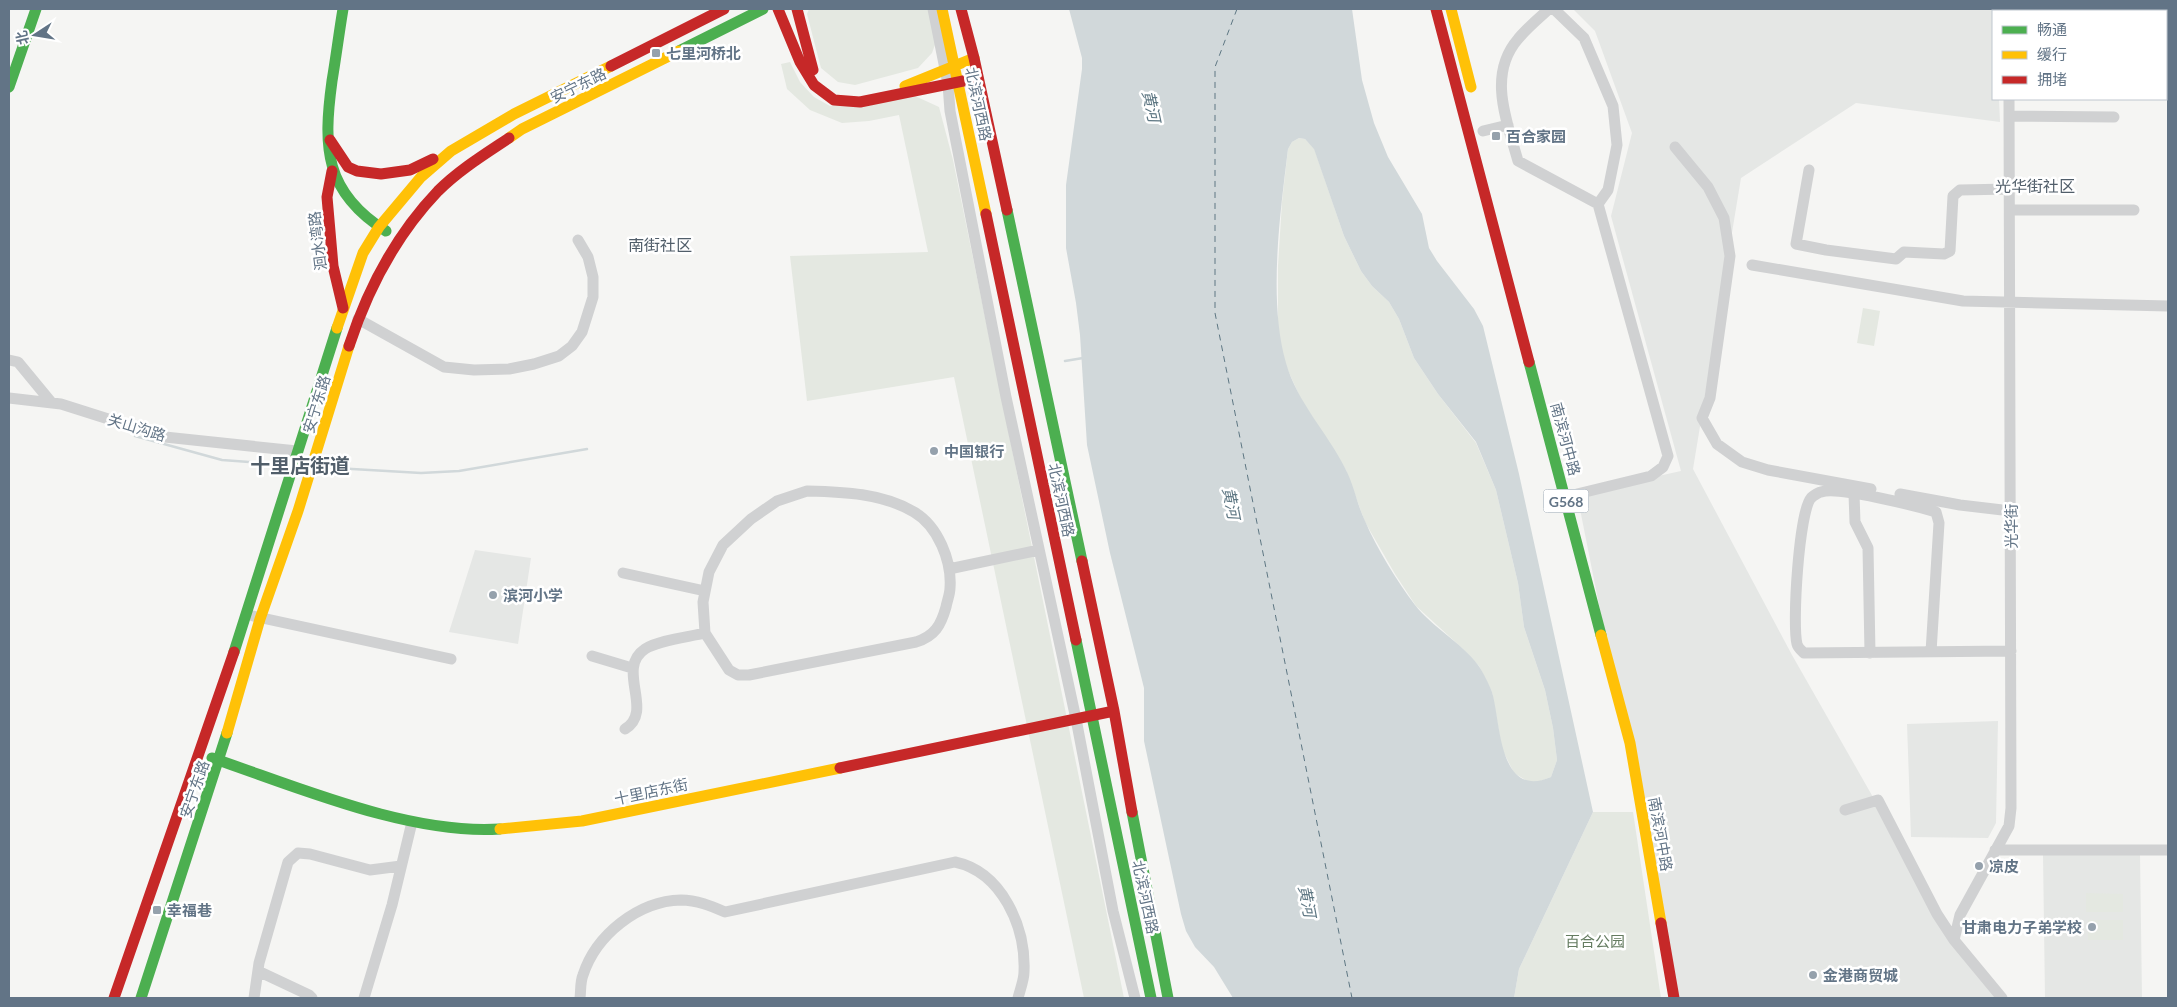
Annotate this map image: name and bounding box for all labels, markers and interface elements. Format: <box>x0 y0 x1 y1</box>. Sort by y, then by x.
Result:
north arrow <box>10 10 60 60</box>
legend <box>1992 10 2167 100</box>
text: 畅通 <box>2037 20 2067 38</box>
text: 北 <box>12 29 32 46</box>
place label: 七里河桥北 <box>666 44 741 62</box>
text: 缓行 <box>2037 45 2067 63</box>
marker: 七里河桥北 <box>650 47 662 59</box>
street label: 安宁东路 <box>547 64 609 106</box>
street label: 北滨河西路 <box>962 65 996 143</box>
text: 拥堵 <box>2037 70 2067 88</box>
water label: 黄河 <box>1139 88 1165 127</box>
place label: 百合家园 <box>1506 127 1566 145</box>
marker: 百合家园 <box>1490 130 1502 142</box>
district label: 光华街社区 <box>1995 176 2075 195</box>
street label: 洄水湾路 <box>304 210 330 272</box>
district label: 南街社区 <box>628 235 692 254</box>
street label: 安宁东路 <box>299 373 333 435</box>
street label: 南滨河中路 <box>1548 400 1584 478</box>
street label: 关山沟路 <box>106 410 168 444</box>
place label: 中国银行 <box>944 442 1004 460</box>
marker: 中国银行 <box>928 445 940 457</box>
district label: 十里店街道 <box>250 453 350 477</box>
street label: 北滨河西路 <box>1045 461 1079 539</box>
water label: 黄河 <box>1220 485 1245 523</box>
road number: G568 <box>1544 490 1588 512</box>
street label: 光华街 <box>2002 503 2020 549</box>
place label: 滨河小学 <box>503 586 563 604</box>
marker: 滨河小学 <box>487 589 499 601</box>
street label: 安宁东路 <box>176 758 212 820</box>
street label: 十里店东街 <box>612 774 690 808</box>
street label: 南滨河中路 <box>1646 795 1676 873</box>
place label: 凉皮 <box>1989 857 2019 875</box>
street label: 北滨河西路 <box>1129 858 1163 936</box>
marker: 凉皮 <box>1973 860 1985 872</box>
water label: 黄河 <box>1296 883 1321 921</box>
place label: 幸福巷 <box>167 901 212 919</box>
marker: 幸福巷 <box>151 904 163 916</box>
place label: 甘肃电力子弟学校 <box>1962 918 2082 936</box>
marker: 甘肃电力子弟学校 <box>2086 921 2098 933</box>
park label: 百合公园 <box>1565 932 1625 950</box>
place label: 金港商贸城 <box>1823 966 1898 984</box>
marker: 金港商贸城 <box>1807 969 1819 981</box>

